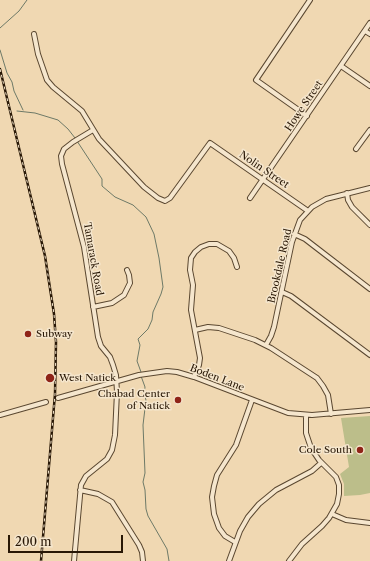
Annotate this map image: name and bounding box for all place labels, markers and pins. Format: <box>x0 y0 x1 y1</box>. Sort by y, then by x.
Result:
place label: Subway <box>36 328 73 340</box>
marker: Subway <box>23 329 33 339</box>
marker: West Natick <box>44 372 56 384</box>
place label: West Natick <box>59 372 116 384</box>
place label: Chabad Center of Natick <box>98 388 170 412</box>
marker: Chabad Center of Natick <box>173 395 183 405</box>
place label: Cole South <box>299 444 352 456</box>
marker: Cole South <box>355 445 365 455</box>

